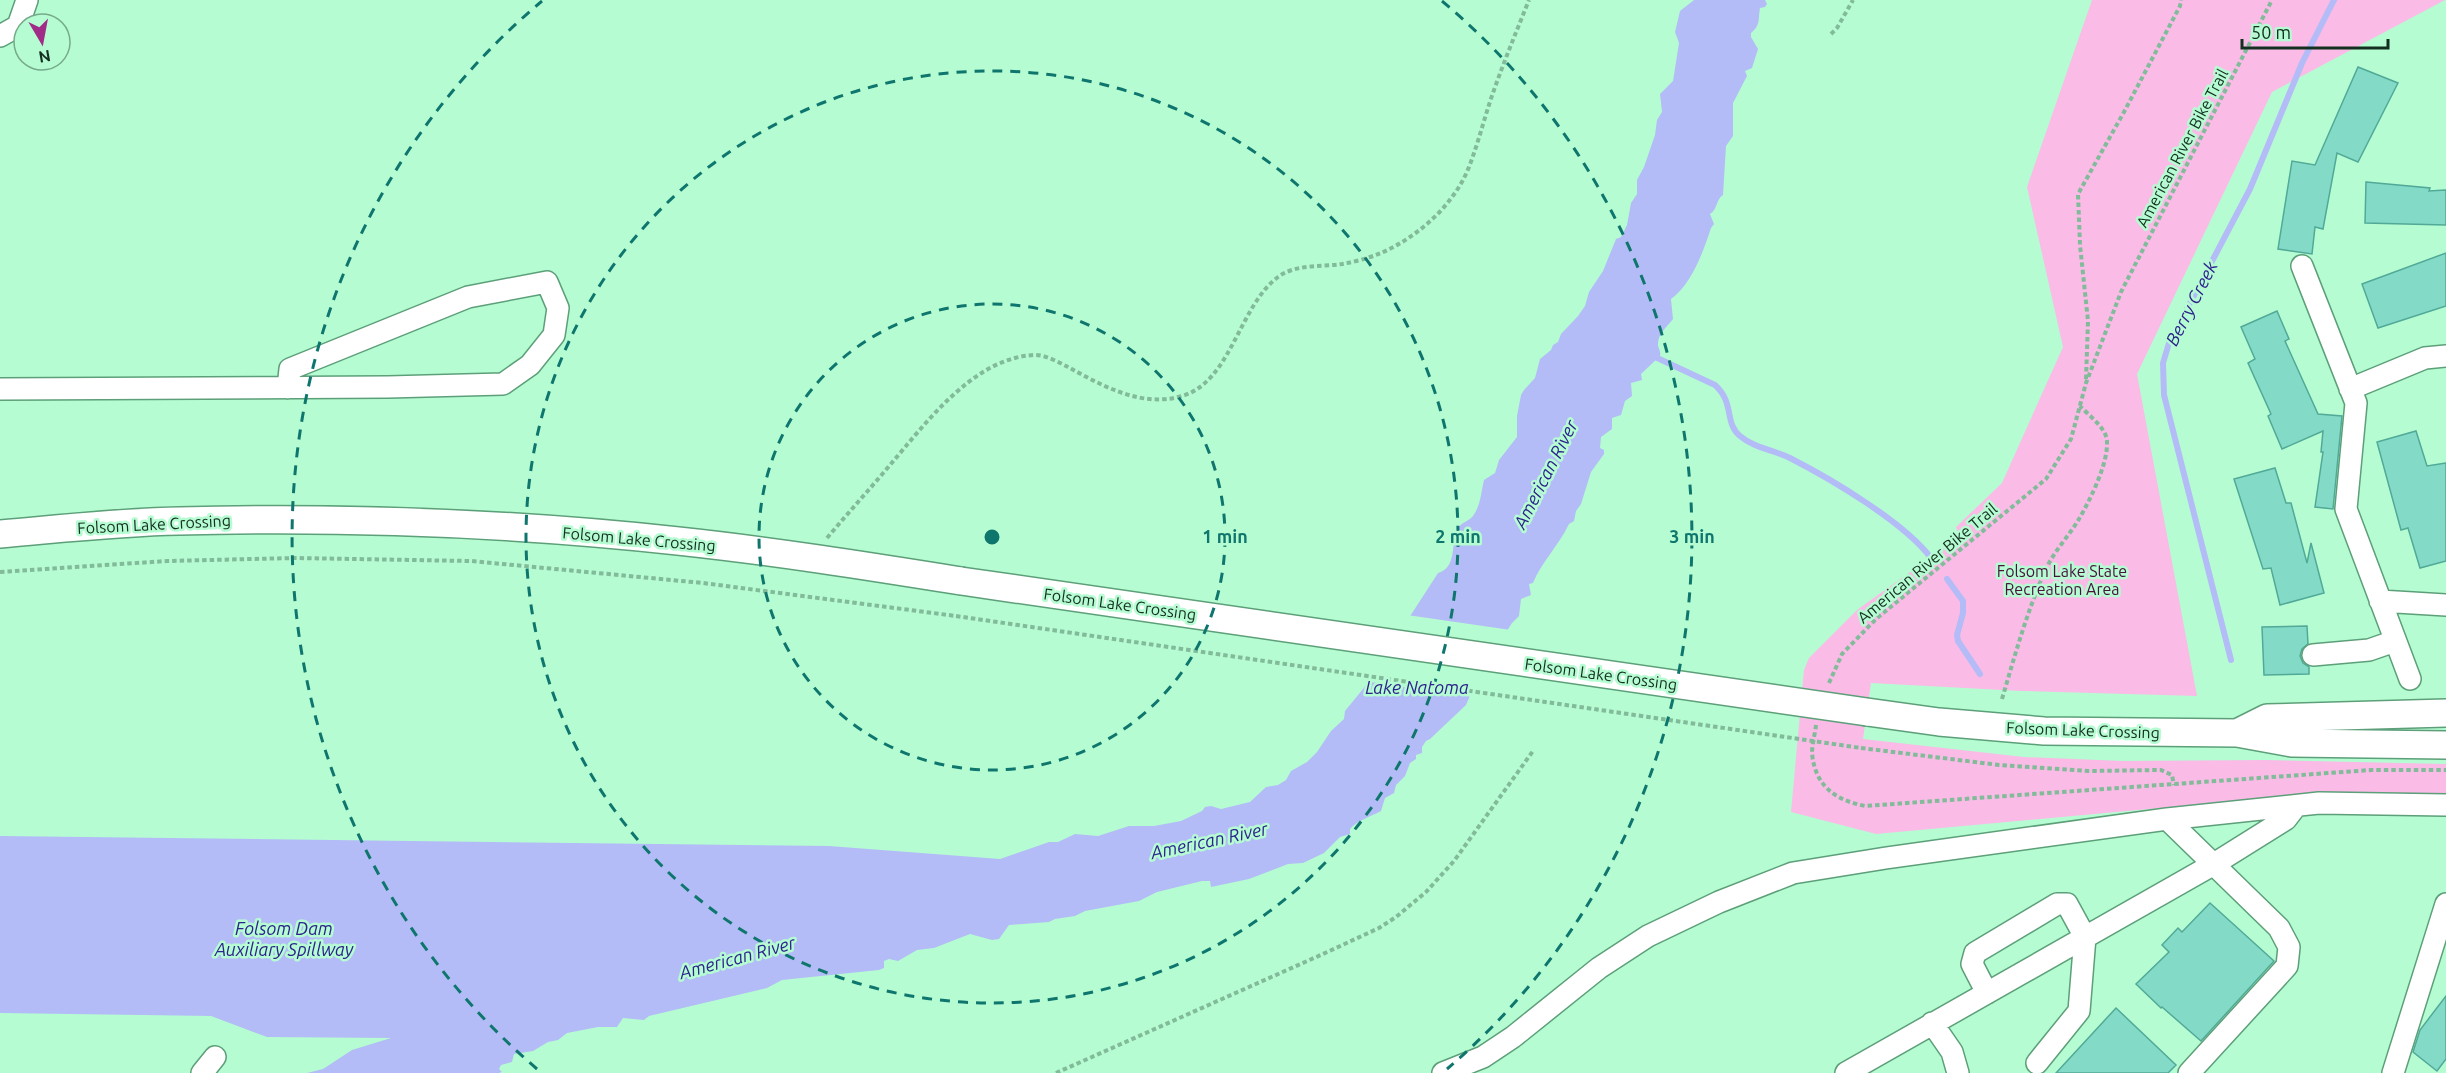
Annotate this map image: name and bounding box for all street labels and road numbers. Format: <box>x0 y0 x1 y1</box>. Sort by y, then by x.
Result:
street label: American River Bike Trail <box>2133 66 2231 230</box>
street label: American River Bike Trail <box>1854 499 2000 627</box>
street label: Folsom Lake Crossing <box>77 511 231 537</box>
street label: Folsom Lake Crossing <box>562 523 716 555</box>
street label: Folsom Lake Crossing <box>1043 584 1197 624</box>
street label: Folsom Lake Crossing <box>1524 654 1678 694</box>
street label: Folsom Lake Crossing <box>2006 718 2160 742</box>

